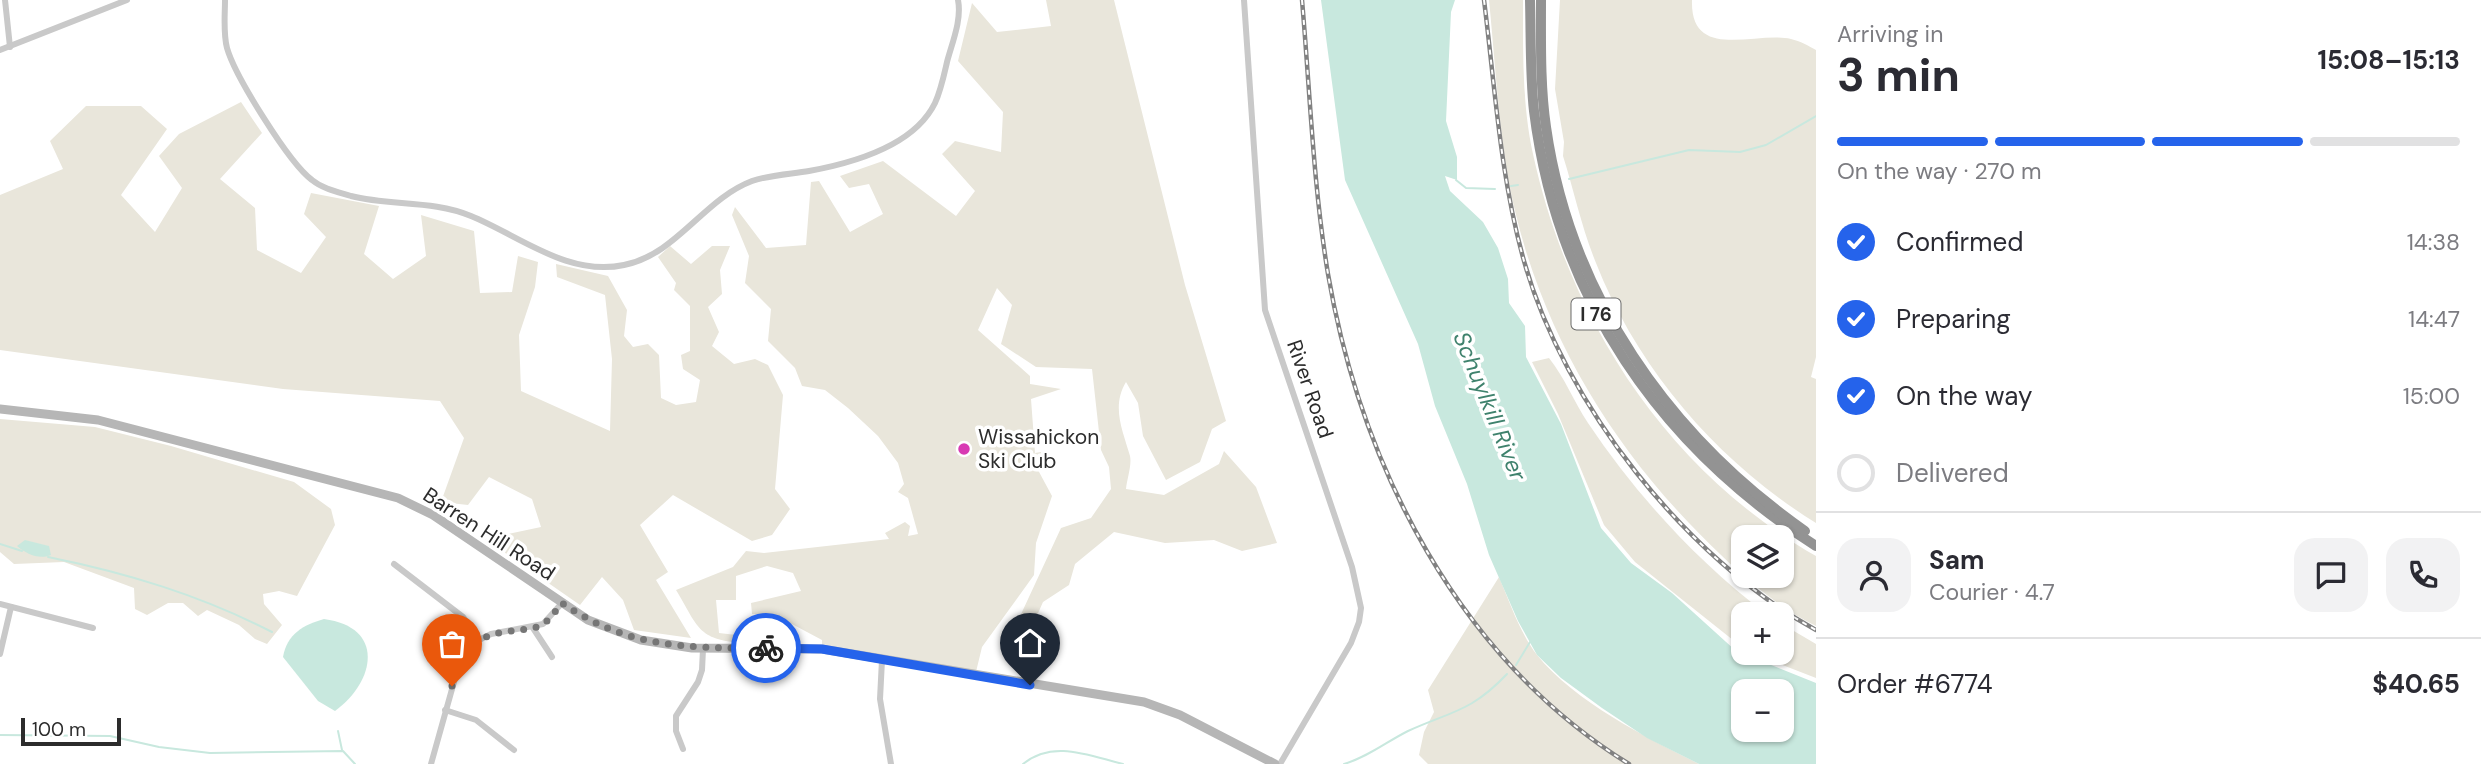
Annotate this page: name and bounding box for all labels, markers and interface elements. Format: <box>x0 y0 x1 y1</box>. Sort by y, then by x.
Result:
text: Arriving in <box>1837 19 1943 49</box>
text: 15:08–15:13 <box>2318 43 2460 77</box>
text: 3 min <box>1837 45 1960 105</box>
text: On the way · 270 m <box>1837 156 2042 186</box>
icon: check <box>1837 223 1875 261</box>
text: Confirmed <box>1896 225 2023 259</box>
text: 14:38 <box>2407 227 2460 257</box>
road number: I 76 <box>1572 298 1620 330</box>
icon: check <box>1837 300 1875 338</box>
text: Preparing <box>1896 302 2011 336</box>
text: 14:47 <box>2408 304 2460 334</box>
water label: Schuylkill River <box>1446 327 1534 486</box>
street label: River Road <box>1280 336 1340 442</box>
icon: check <box>1837 377 1875 415</box>
text: On the way <box>1896 379 2032 413</box>
text: 15:00 <box>2403 381 2460 411</box>
place label: Wissahickon Ski Club <box>978 423 1099 475</box>
marker: Wissahickon Ski Club <box>956 441 972 457</box>
text: Delivered <box>1896 456 2009 490</box>
street label: Barren Hill Road <box>418 481 560 587</box>
map controls <box>1731 525 1794 742</box>
button: layers <box>1731 525 1794 588</box>
button: person <box>1837 538 1911 612</box>
button: chat <box>2294 538 2368 612</box>
button: phone <box>2386 538 2460 612</box>
text: Sam <box>1929 543 1984 577</box>
text: Courier · 4.7 <box>1929 577 2055 607</box>
button: + <box>1731 602 1794 665</box>
courier <box>731 613 801 683</box>
pin <box>1000 613 1060 685</box>
pin <box>422 614 482 686</box>
icon: home <box>1011 624 1049 662</box>
icon: bag <box>433 625 471 663</box>
icon: bike <box>747 629 785 667</box>
text: Order #6774 <box>1837 667 1992 701</box>
text: $40.65 <box>2372 667 2460 701</box>
button: − <box>1731 679 1794 742</box>
scale bar <box>21 715 121 747</box>
text: 100 m <box>32 717 86 742</box>

